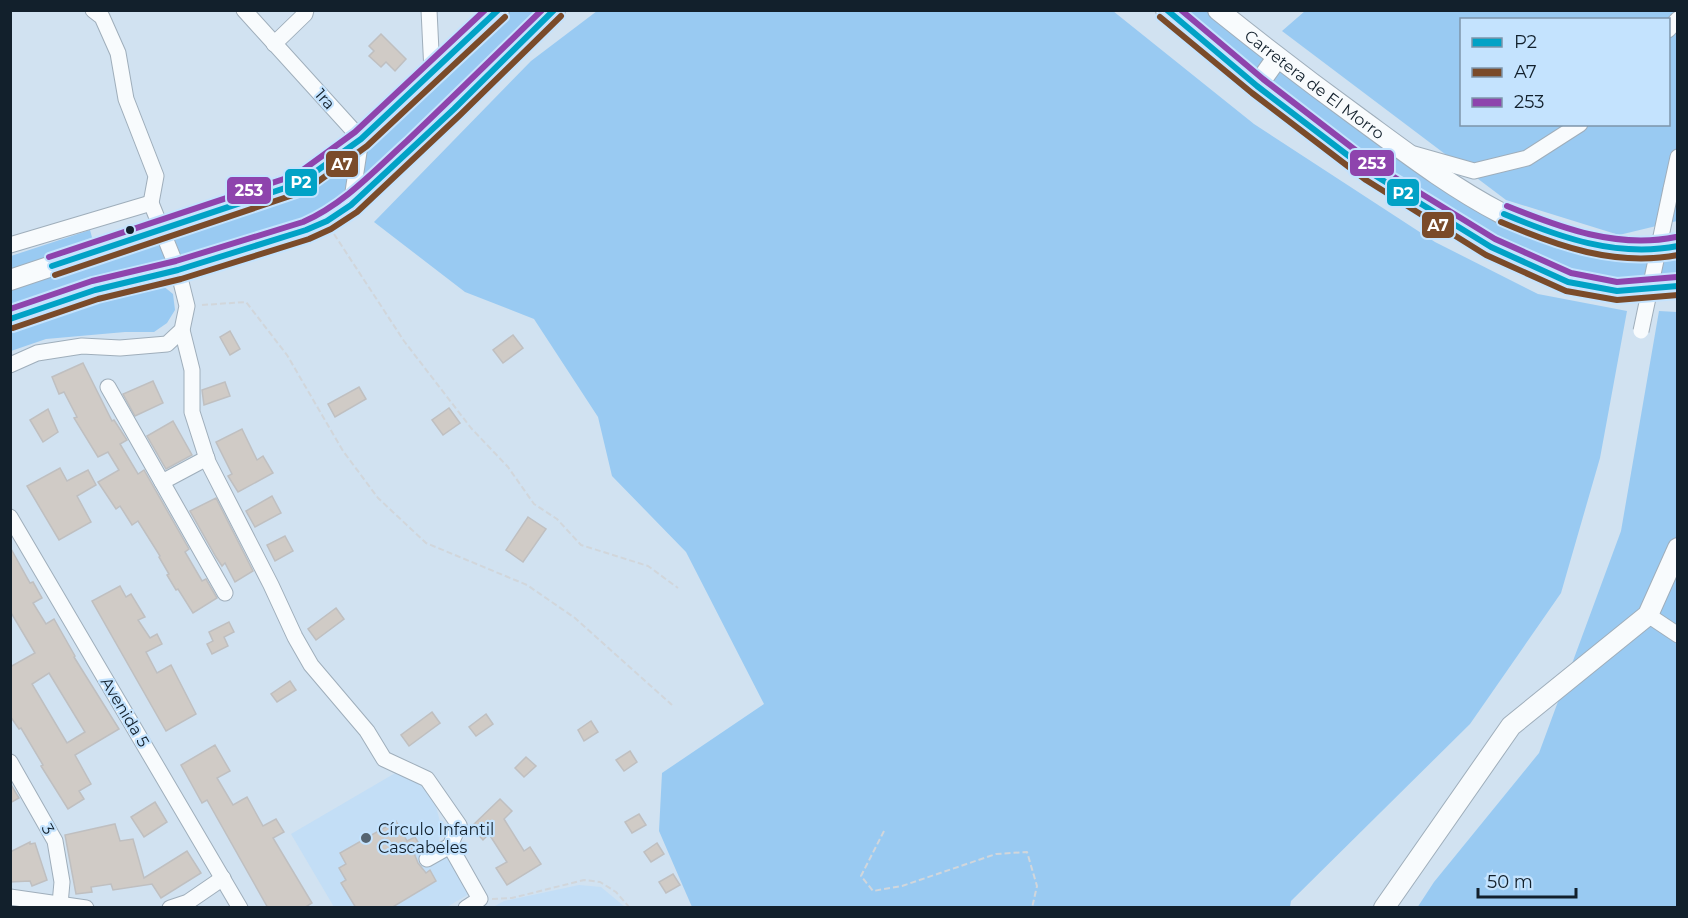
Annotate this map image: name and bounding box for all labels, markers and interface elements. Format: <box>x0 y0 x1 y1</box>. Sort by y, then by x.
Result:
legend <box>1460 18 1670 126</box>
street label: Carretera de El Morro <box>1241 26 1388 143</box>
text: P2 <box>1514 31 1537 53</box>
text: A7 <box>1514 61 1537 83</box>
street label: 1ra <box>311 85 339 113</box>
text: 253 <box>1514 91 1544 113</box>
line badge: 253 <box>1349 149 1395 177</box>
line badge: A7 <box>325 150 359 178</box>
text: 253 <box>1358 154 1386 173</box>
text: A7 <box>330 155 353 174</box>
line badge: P2 <box>284 168 318 197</box>
text: P2 <box>290 173 312 192</box>
line badge: 253 <box>226 176 272 205</box>
line badge: P2 <box>1386 178 1420 207</box>
text: 253 <box>235 181 263 200</box>
text: P2 <box>1392 184 1414 203</box>
line badge: A7 <box>1421 211 1455 239</box>
text: A7 <box>1426 216 1449 235</box>
unlabelled marker <box>124 224 136 236</box>
street label: Avenida 5 <box>97 674 153 750</box>
street label: 3 <box>38 820 58 838</box>
place label: Círculo Infantil Cascabeles <box>378 820 494 857</box>
marker: Círculo Infantil Cascabeles <box>359 831 373 845</box>
scale bar <box>1478 861 1576 899</box>
text: 50 m <box>1487 871 1533 893</box>

